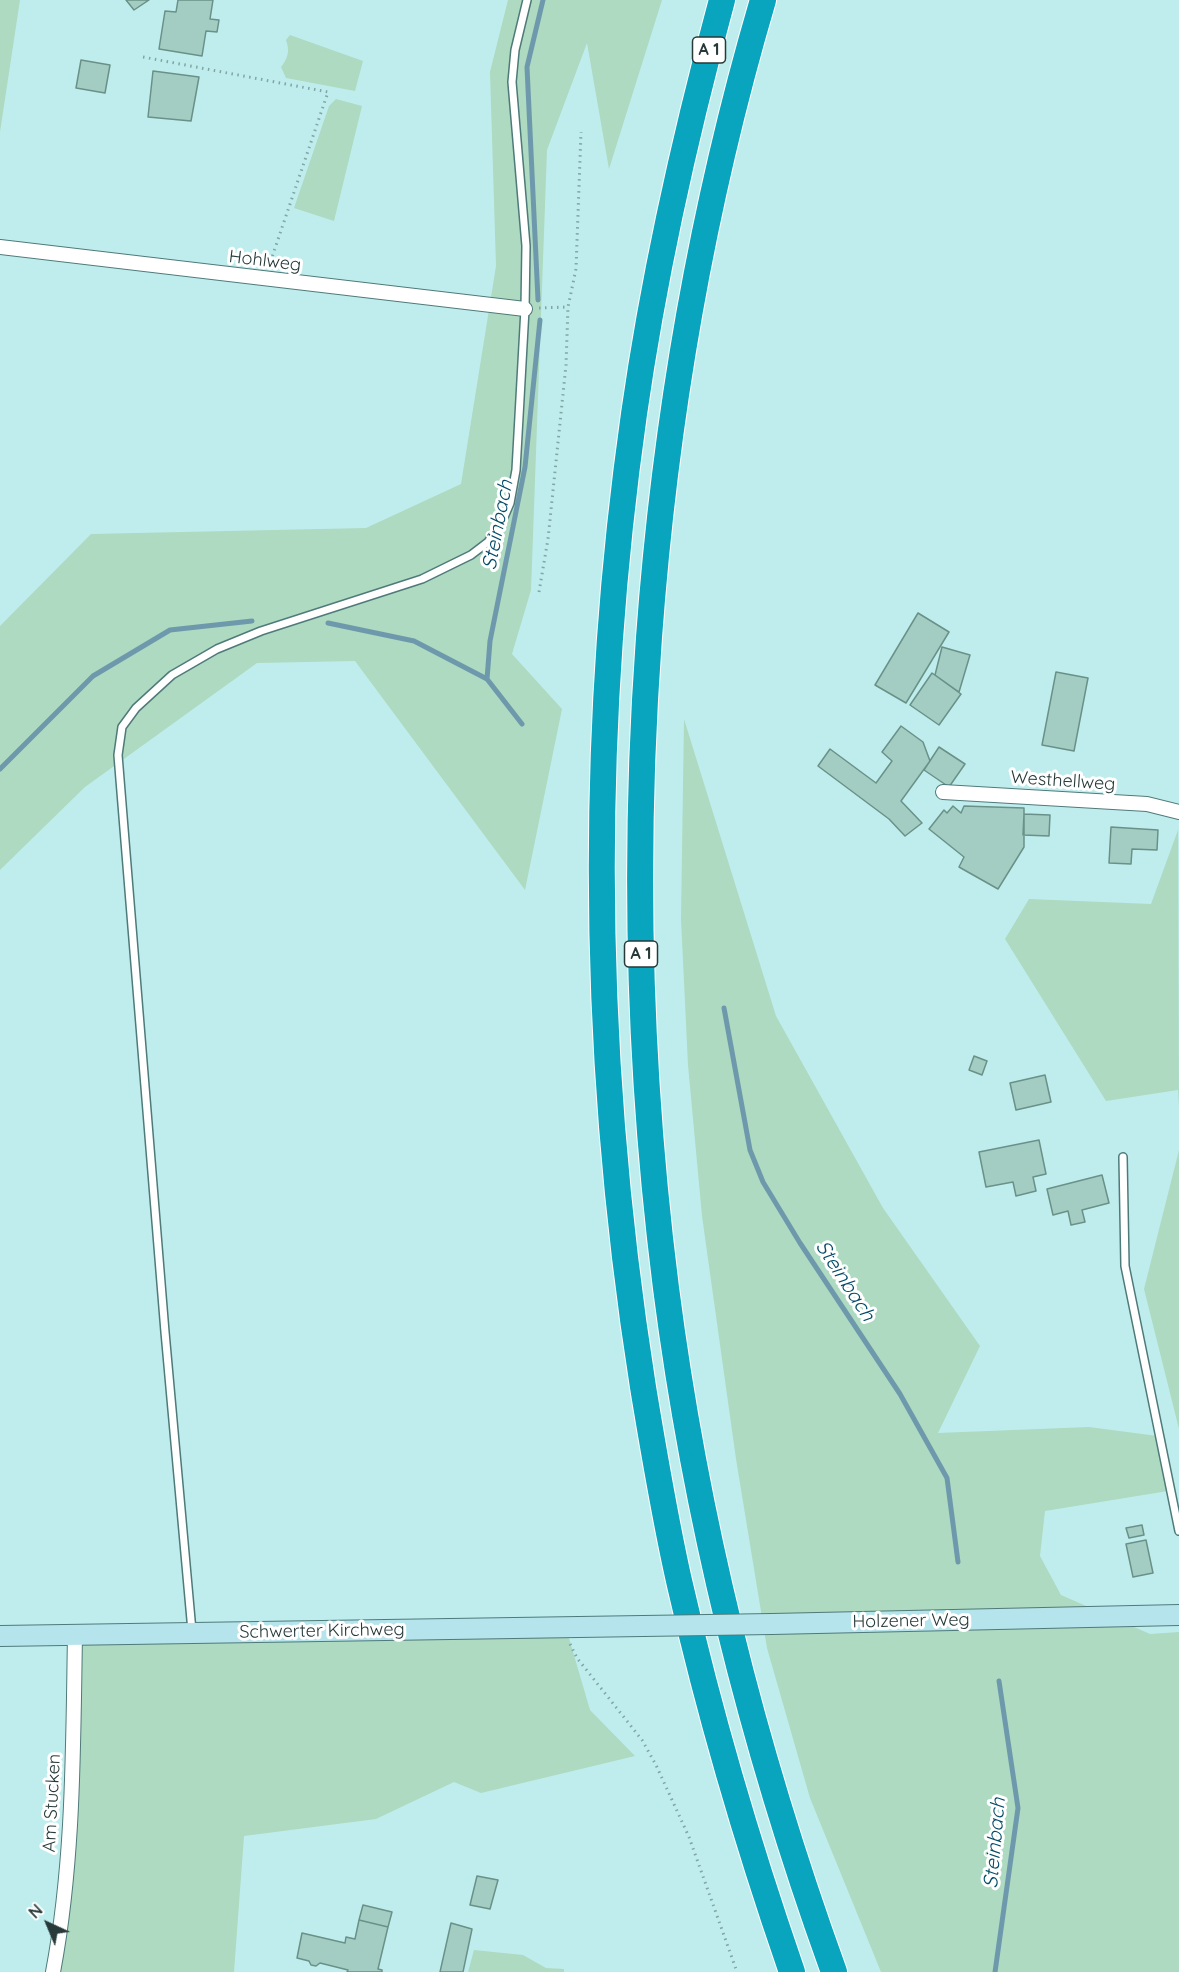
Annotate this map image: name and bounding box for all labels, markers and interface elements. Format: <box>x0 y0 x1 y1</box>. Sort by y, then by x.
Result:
road number: A 1 <box>692 37 726 63</box>
street label: Hohlweg <box>228 246 302 276</box>
water label: Steinbach <box>478 478 518 572</box>
street label: Westhellweg <box>1010 767 1116 795</box>
road number: A 1 <box>624 941 658 967</box>
water label: Steinbach <box>810 1236 880 1326</box>
street label: Holzener Weg <box>852 1609 970 1633</box>
street label: Schwerter Kirchweg <box>239 1619 405 1643</box>
street label: Am Stucken <box>39 1753 65 1853</box>
water label: Steinbach <box>979 1797 1011 1889</box>
north arrow <box>18 1894 78 1954</box>
text: N <box>24 1900 47 1922</box>

